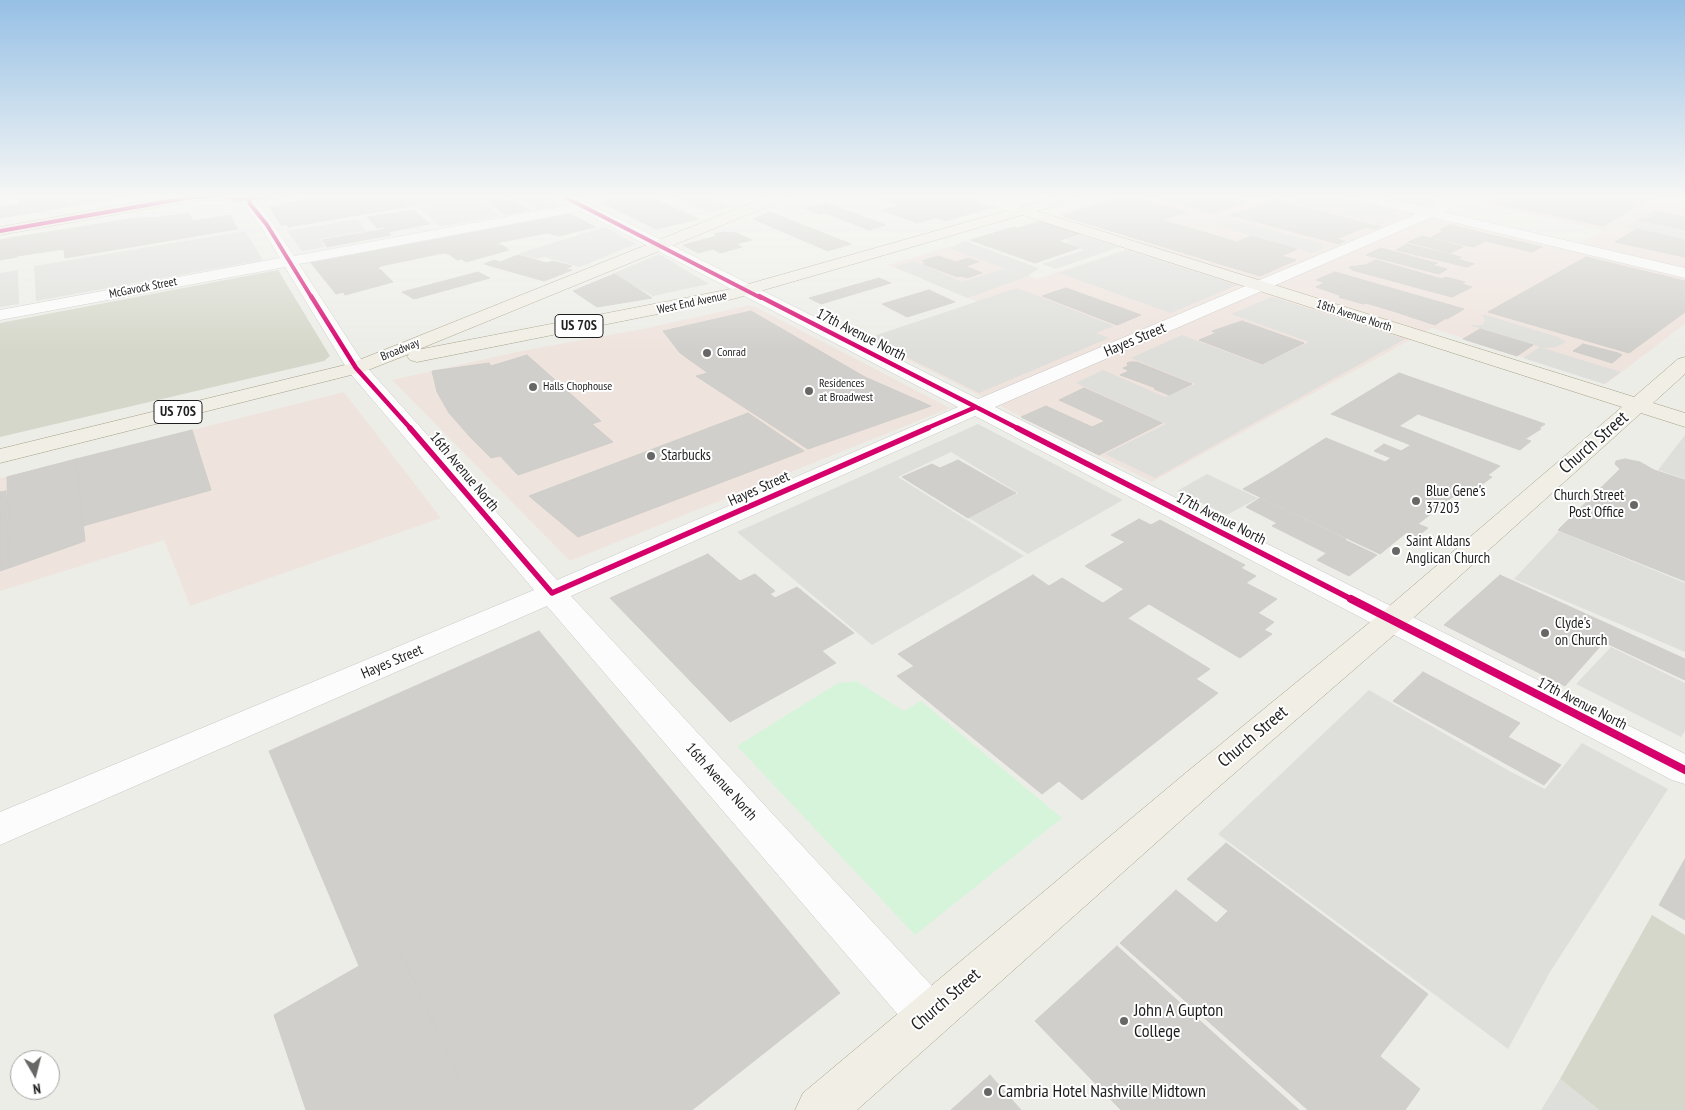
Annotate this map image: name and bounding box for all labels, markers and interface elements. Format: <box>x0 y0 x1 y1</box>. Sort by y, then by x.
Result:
street label: McGavock Street <box>108 274 178 302</box>
street label: West End Avenue <box>656 289 728 317</box>
street label: 18th Avenue North <box>1314 297 1394 335</box>
street label: 17th Avenue North <box>813 305 909 365</box>
road number: US 70S <box>555 314 603 338</box>
street label: Hayes Street <box>1101 319 1169 361</box>
street label: Broadway <box>379 336 421 364</box>
place label: Conrad <box>717 346 746 360</box>
marker: Conrad <box>701 347 713 359</box>
place label: Residences at Broadwest <box>819 377 873 405</box>
place label: Halls Chophouse <box>543 380 612 394</box>
marker: Halls Chophouse <box>527 381 539 393</box>
marker: Residences at Broadwest <box>803 385 815 397</box>
road number: US 70S <box>154 401 202 424</box>
street label: Church Street <box>1555 407 1633 479</box>
street label: 16th Avenue North <box>426 429 502 515</box>
place label: Starbucks <box>661 447 711 465</box>
marker: Starbucks <box>645 450 657 462</box>
street label: Hayes Street <box>726 468 792 510</box>
place label: Blue Gene's 37203 <box>1426 483 1486 518</box>
place label: Church Street Post Office <box>1554 487 1624 522</box>
street label: 17th Avenue North <box>1173 489 1269 549</box>
marker: Blue Gene's 37203 <box>1410 495 1422 507</box>
marker: Church Street Post Office <box>1628 499 1640 511</box>
place label: Saint Aldans Anglican Church <box>1406 533 1490 568</box>
marker: Saint Aldans Anglican Church <box>1390 545 1402 557</box>
place label: Clyde's on Church <box>1555 615 1607 650</box>
marker: Clyde's on Church <box>1539 627 1551 639</box>
street label: Hayes Street <box>358 641 426 683</box>
street label: 17th Avenue North <box>1534 674 1630 734</box>
street label: Church Street <box>1214 702 1292 772</box>
street label: 16th Avenue North <box>681 739 761 825</box>
street label: Church Street <box>907 964 985 1036</box>
place label: John A Gupton College <box>1134 1000 1223 1042</box>
marker: John A Gupton College <box>1118 1015 1130 1027</box>
north arrow <box>10 1050 60 1100</box>
text: N <box>32 1079 42 1098</box>
place label: Cambria Hotel Nashville Midtown <box>998 1081 1206 1103</box>
marker: Cambria Hotel Nashville Midtown <box>982 1086 994 1098</box>

